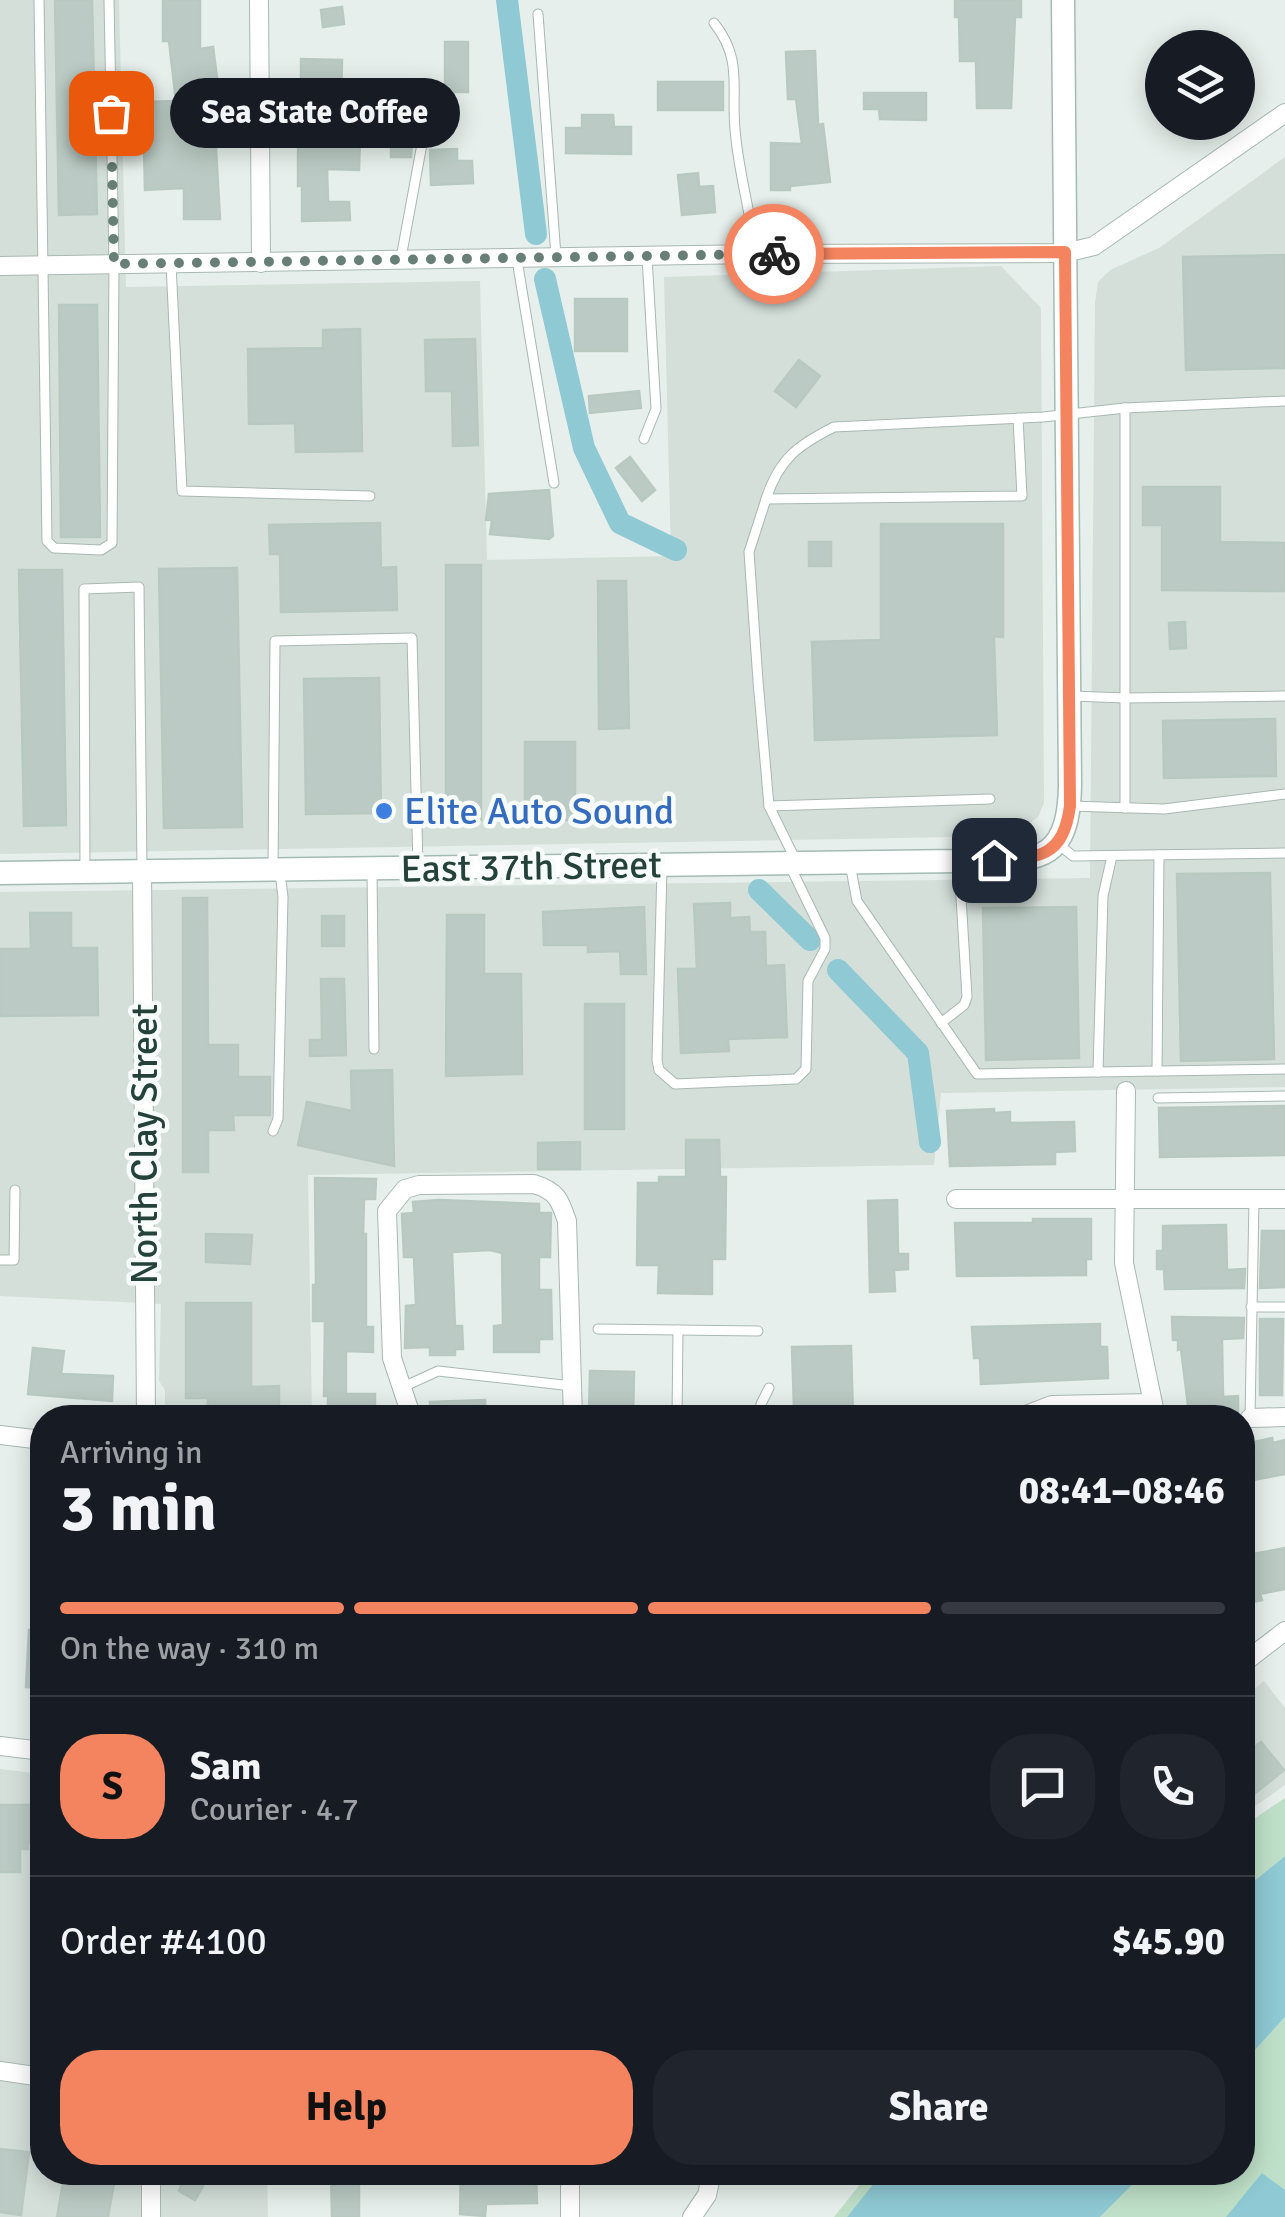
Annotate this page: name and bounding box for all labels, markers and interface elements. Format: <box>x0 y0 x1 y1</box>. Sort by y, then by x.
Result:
map controls <box>1145 30 1255 140</box>
button: layers <box>1145 30 1255 140</box>
pin <box>69 71 154 156</box>
callout: Sea State Coffee <box>171 78 461 148</box>
icon: bag <box>84 86 139 141</box>
text: Sea State Coffee <box>202 93 428 132</box>
courier <box>724 204 824 304</box>
icon: bike <box>747 227 802 282</box>
place label: Elite Auto Sound <box>404 788 674 835</box>
marker: Elite Auto Sound <box>373 800 395 822</box>
pin <box>952 818 1037 903</box>
icon: home <box>967 833 1022 888</box>
street label: East 37th Street <box>400 841 662 893</box>
street label: North Clay Street <box>121 1004 168 1284</box>
text: Arriving in <box>60 1433 202 1472</box>
text: 08:41–08:46 <box>1019 1467 1225 1514</box>
text: 3 min <box>60 1469 217 1549</box>
text: On the way · 310 m <box>60 1629 319 1668</box>
button: chat <box>990 1734 1095 1839</box>
button: phone <box>1120 1734 1225 1839</box>
text: Sam <box>190 1743 261 1790</box>
text: S <box>102 1763 123 1810</box>
text: Courier · 4.7 <box>190 1790 359 1829</box>
text: Order #4100 <box>60 1918 267 1965</box>
text: $45.90 <box>1112 1918 1225 1965</box>
button: Help <box>60 2050 633 2165</box>
button: Share <box>653 2050 1225 2165</box>

